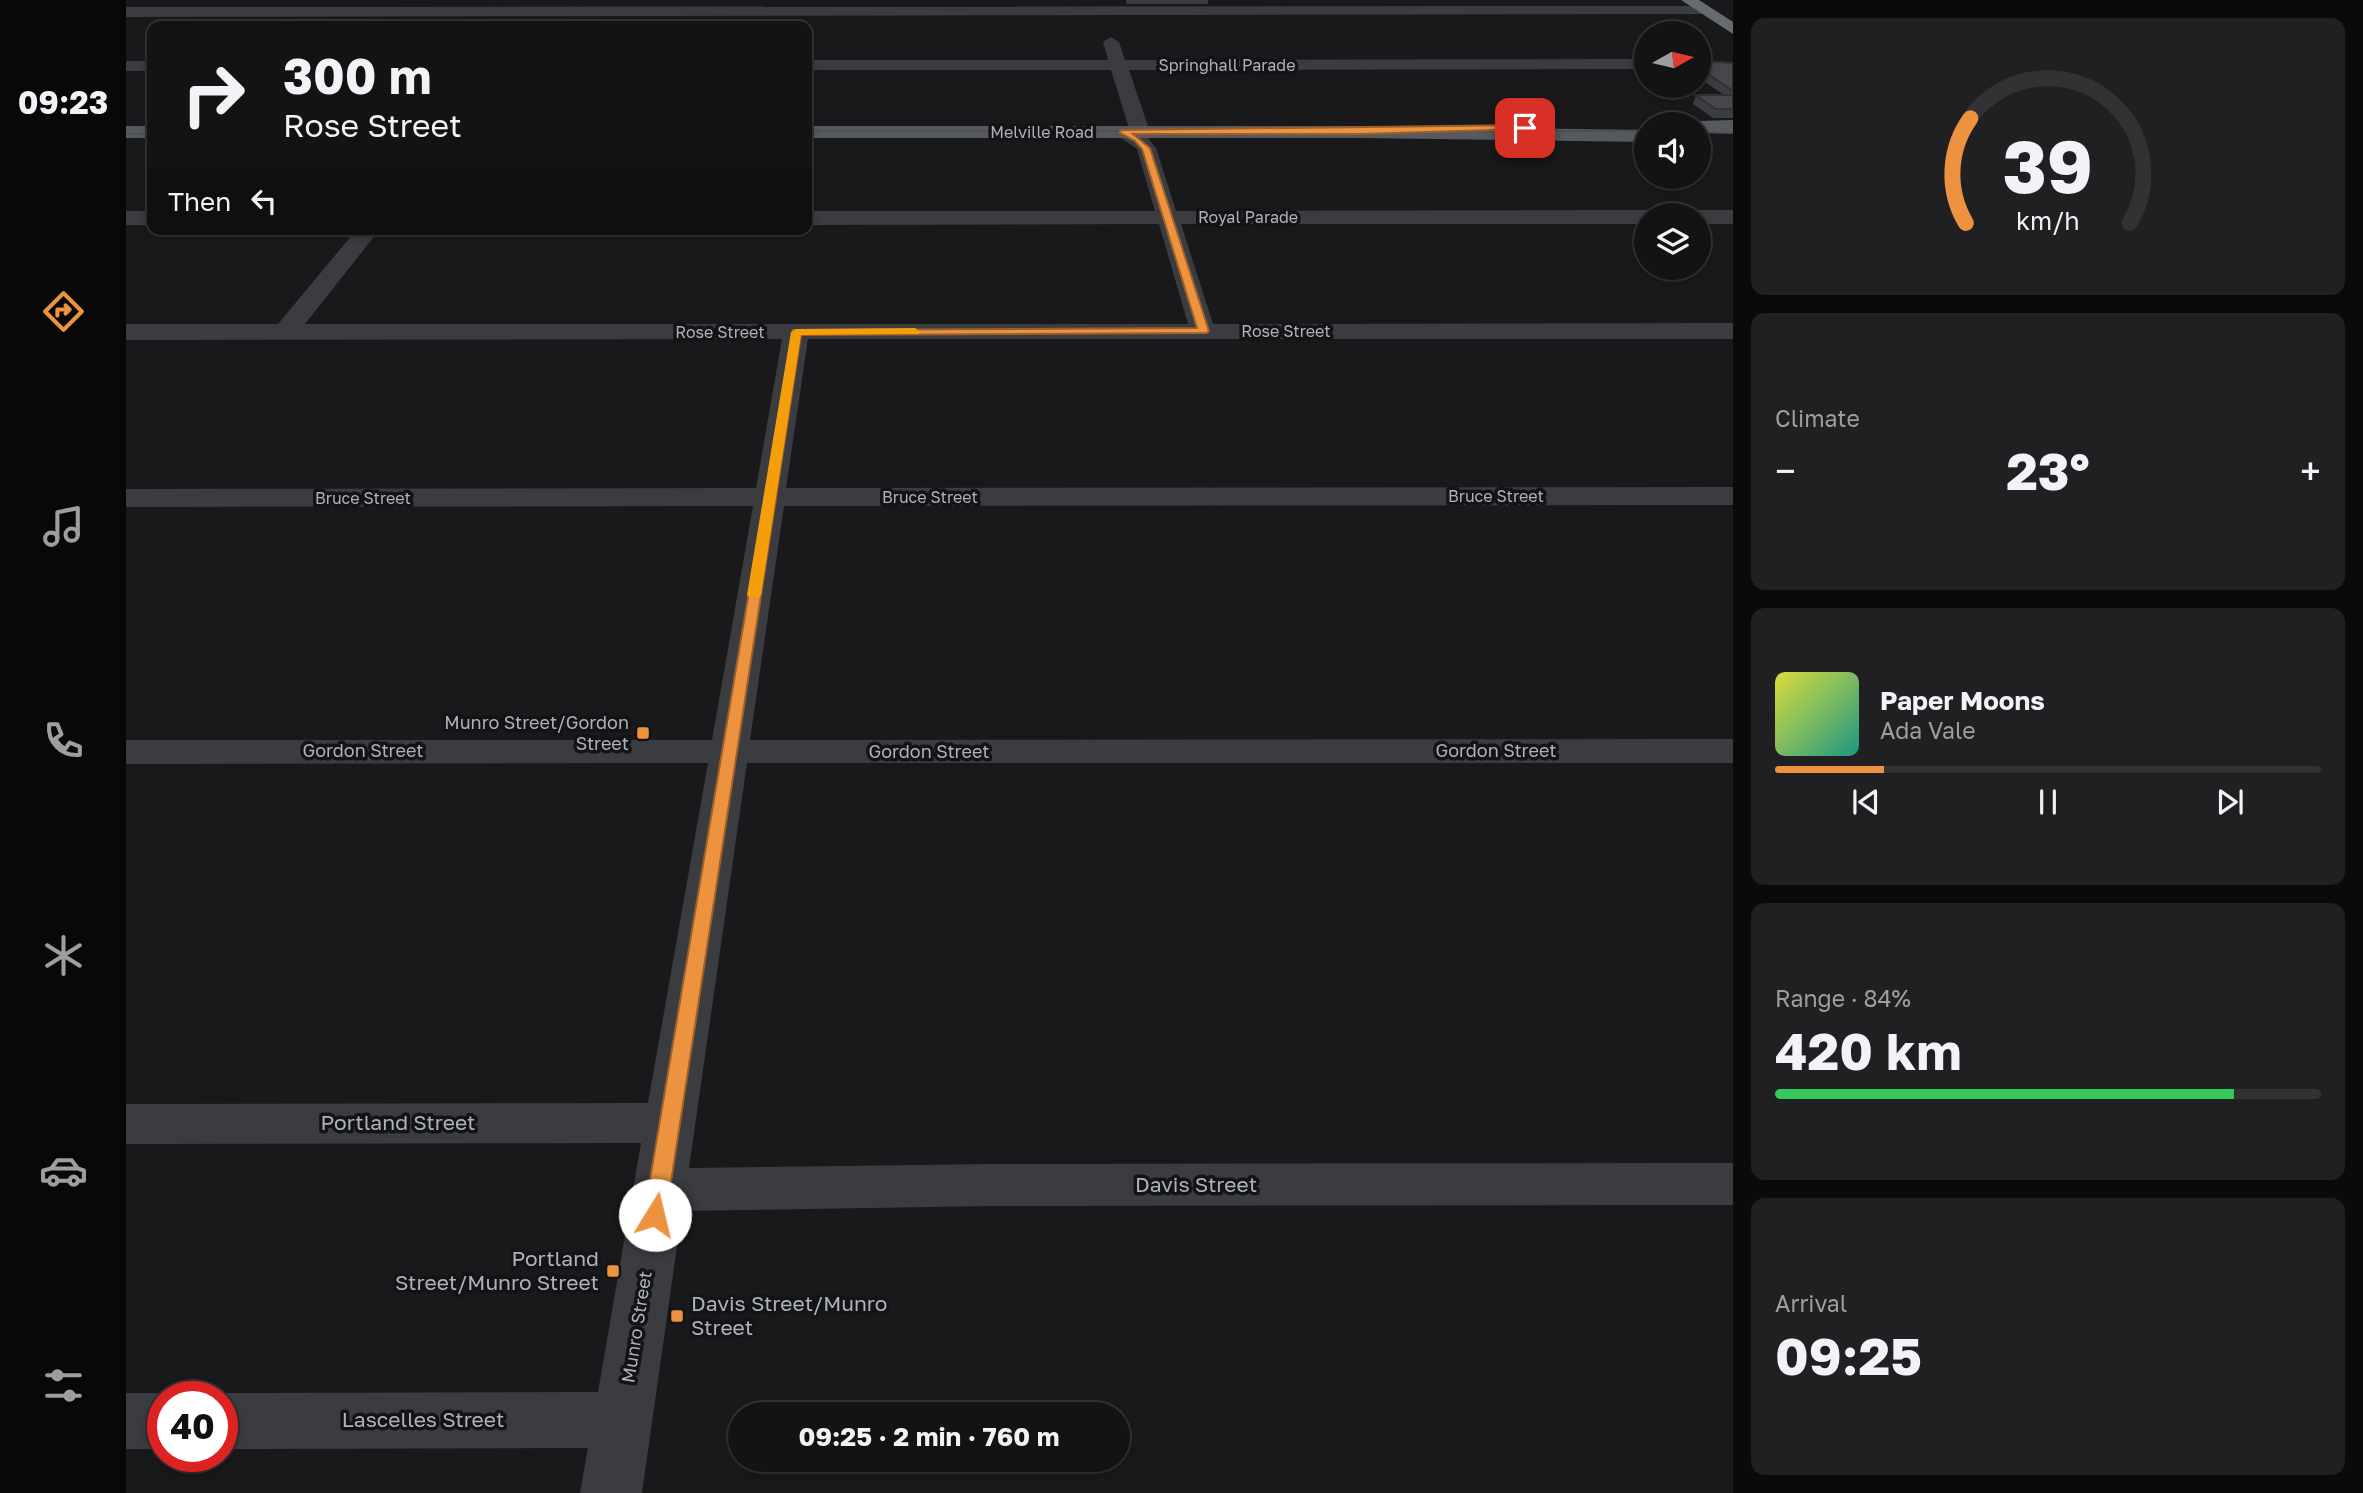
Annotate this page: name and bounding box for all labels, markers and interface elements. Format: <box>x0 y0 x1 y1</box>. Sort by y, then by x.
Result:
north arrow <box>1634 21 1712 98</box>
map controls <box>1634 21 1711 280</box>
text: 300 m <box>283 46 432 105</box>
icon: right <box>168 49 259 140</box>
street label: Springhall Parade <box>1158 55 1296 75</box>
text: 09:23 <box>18 83 108 121</box>
pin <box>1495 98 1555 158</box>
text: Rose Street <box>283 106 462 144</box>
icon: arrive <box>1506 109 1544 147</box>
button: sound <box>1634 112 1711 189</box>
street label: Melville Road <box>990 122 1094 142</box>
text: 39 <box>2003 122 2093 209</box>
icon: left <box>245 182 283 220</box>
text: Then <box>168 186 231 217</box>
button: layers <box>1634 203 1711 280</box>
text: km/h <box>2016 204 2080 235</box>
street label: Royal Parade <box>1198 207 1298 227</box>
icon: directions <box>39 287 88 336</box>
street label: Rose Street <box>1241 321 1331 341</box>
street label: Rose Street <box>675 322 765 342</box>
text: Climate <box>1775 404 1860 432</box>
text: 23° <box>2006 439 2090 501</box>
text: − <box>1775 448 1796 493</box>
text: + <box>2300 448 2321 493</box>
street label: Bruce Street <box>1448 486 1544 506</box>
street label: Bruce Street <box>882 487 978 507</box>
street label: Bruce Street <box>315 488 411 508</box>
icon: music <box>39 502 88 551</box>
text: Paper Moons <box>1880 685 2045 716</box>
place label: Munro Street/Gordon Street <box>444 711 629 754</box>
icon: phone <box>39 716 88 765</box>
text: Ada Vale <box>1880 716 1976 744</box>
marker: Munro Street/Gordon Street <box>635 725 651 741</box>
street label: Gordon Street <box>302 739 424 761</box>
street label: Gordon Street <box>1435 739 1557 761</box>
street label: Gordon Street <box>868 740 990 762</box>
icon: previous <box>1847 783 1885 821</box>
icon: pause <box>2029 783 2067 821</box>
icon: next <box>2211 783 2249 821</box>
icon: climate <box>39 931 88 980</box>
text: Range · 84% <box>1775 984 1911 1012</box>
text: 420 km <box>1775 1019 1962 1081</box>
street label: Portland Street <box>321 1109 475 1135</box>
icon: car <box>39 1146 88 1195</box>
street label: Davis Street <box>1135 1171 1257 1197</box>
position arrow <box>618 1178 692 1252</box>
place label: Portland Street/Munro Street <box>395 1245 599 1295</box>
marker: Portland Street/Munro Street <box>605 1263 621 1279</box>
street label: Munro Street <box>616 1269 656 1384</box>
text: Arrival <box>1775 1289 1847 1317</box>
place label: Davis Street/Munro Street <box>691 1290 887 1340</box>
marker: Davis Street/Munro Street <box>669 1308 685 1324</box>
text: 09:25 <box>1775 1324 1922 1386</box>
icon: filters <box>39 1361 88 1410</box>
speed limit sign: 40 <box>147 1381 238 1472</box>
street label: Lascelles Street <box>342 1406 504 1432</box>
text: 09:25 · 2 min · 760 m <box>799 1421 1059 1452</box>

